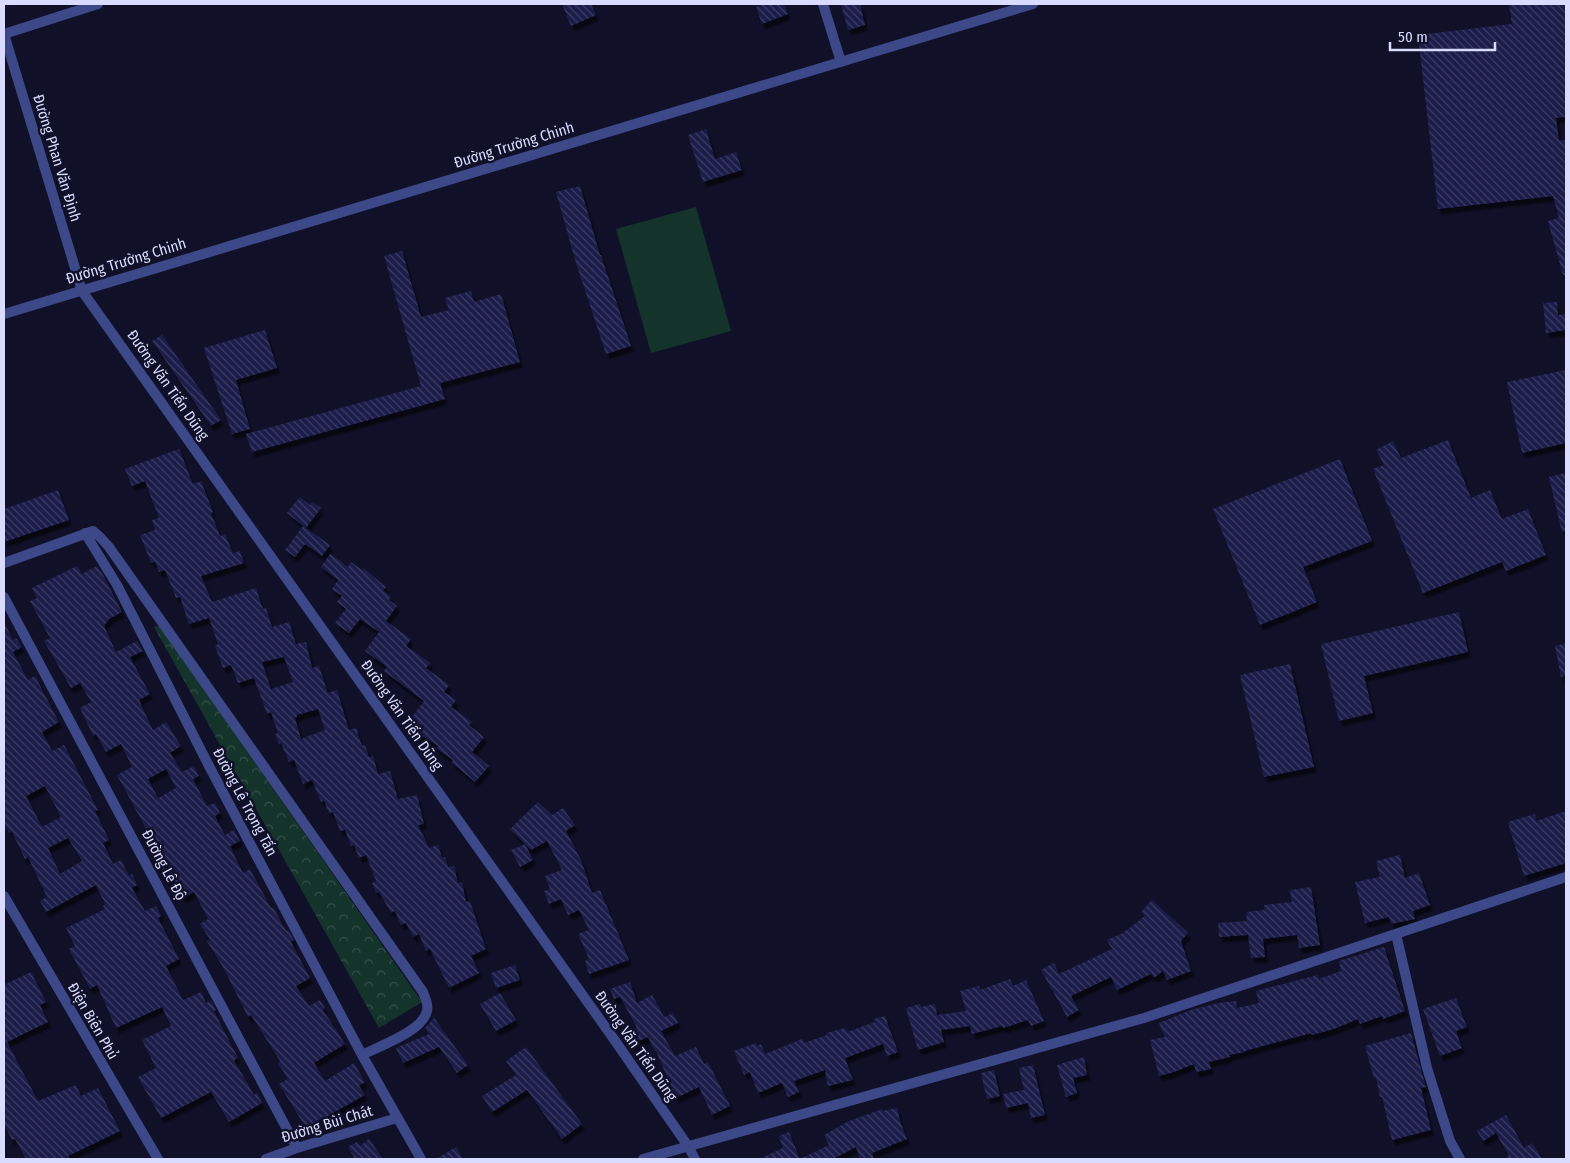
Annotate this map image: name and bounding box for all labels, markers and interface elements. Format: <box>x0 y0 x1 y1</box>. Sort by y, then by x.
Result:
scale bar <box>1390 20 1495 52</box>
text: 50 m <box>1398 28 1428 46</box>
street label: Đường Phan Văn Định <box>29 92 85 224</box>
street label: Đường Trường Chinh <box>452 118 576 172</box>
street label: Đường Trường Chinh <box>64 234 188 288</box>
street label: Đường Văn Tiến Dũng <box>123 326 213 444</box>
street label: Đường Văn Tiến Dũng <box>357 656 447 774</box>
street label: Đường Lê Trọng Tấn <box>209 745 281 859</box>
street label: Đường Lê Độ <box>138 827 190 904</box>
street label: Điện Biên Phủ <box>64 979 122 1063</box>
street label: Đường Văn Tiến Dũng <box>591 987 681 1105</box>
street label: Đường Bùi Chát <box>279 1102 375 1146</box>

